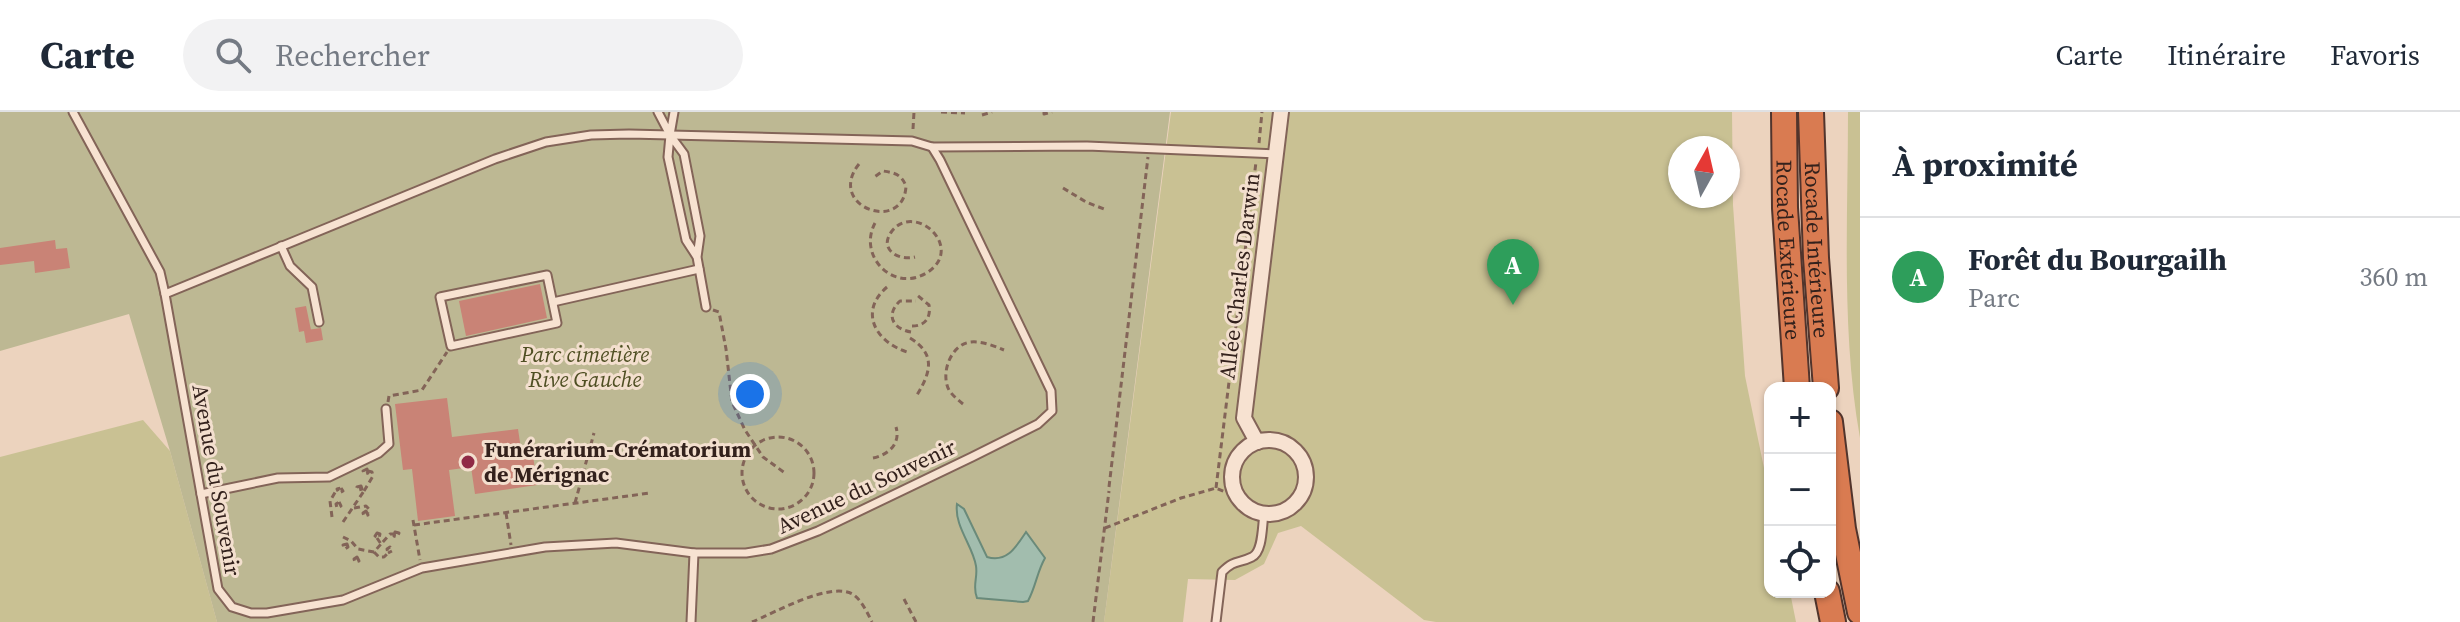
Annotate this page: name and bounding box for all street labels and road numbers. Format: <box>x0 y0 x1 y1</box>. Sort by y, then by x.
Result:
street label: Rocade Extérieure <box>1769 160 1809 341</box>
street label: Rocade Intérieure <box>1798 161 1837 339</box>
street label: Allée Charles Darwin <box>1211 171 1267 381</box>
street label: Avenue du Souvenir <box>185 382 249 579</box>
street label: Avenue du Souvenir <box>772 431 961 541</box>

